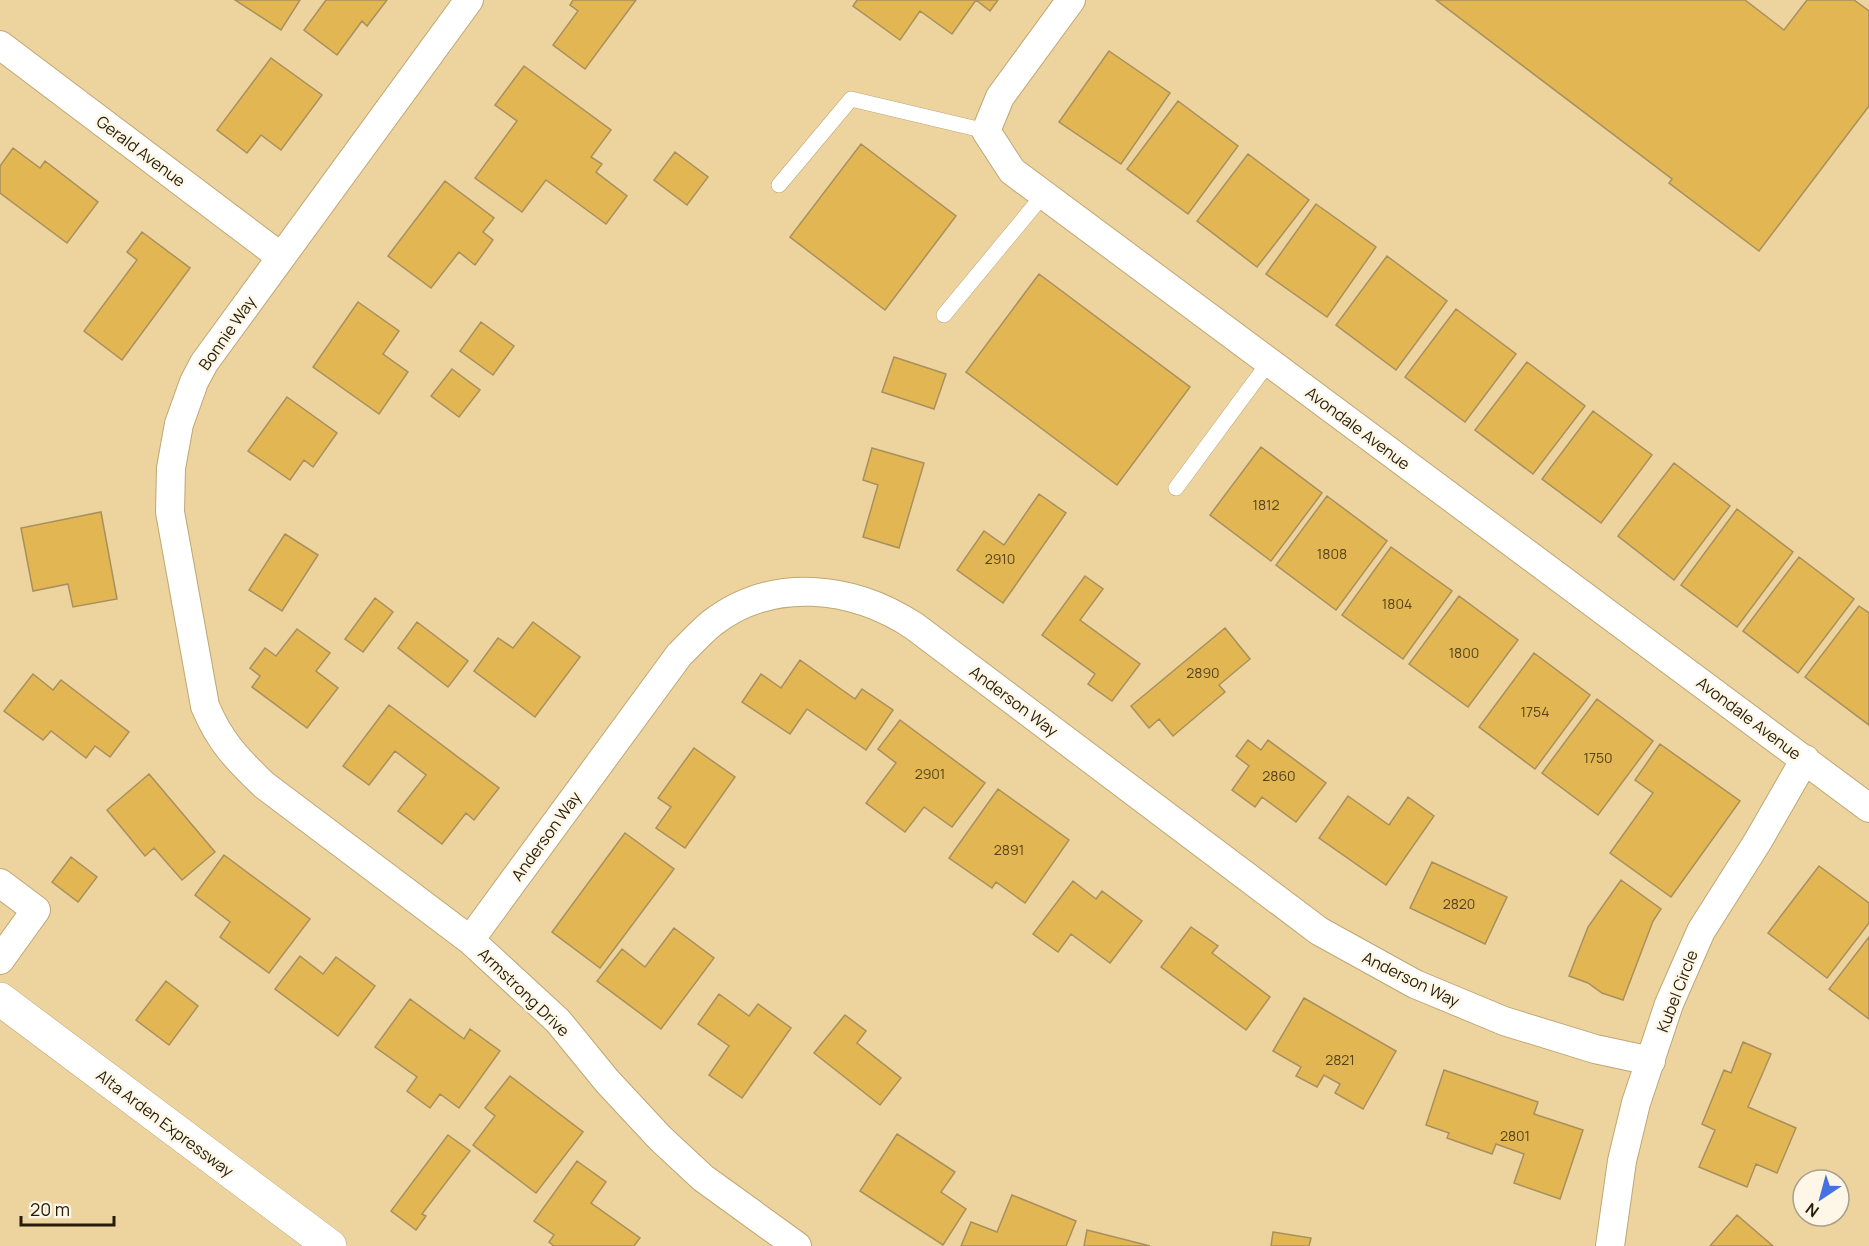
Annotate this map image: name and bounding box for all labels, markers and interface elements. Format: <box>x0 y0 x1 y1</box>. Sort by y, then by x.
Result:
street label: Gerald Avenue <box>92 110 190 192</box>
street label: Bonnie Way <box>193 291 261 374</box>
street label: Avondale Avenue <box>1301 381 1415 475</box>
house number: 1812 <box>1252 495 1280 514</box>
house number: 1808 <box>1317 544 1347 563</box>
house number: 2910 <box>985 549 1015 568</box>
house number: 1804 <box>1382 594 1412 613</box>
house number: 1800 <box>1449 643 1479 662</box>
street label: Anderson Way <box>965 660 1063 742</box>
house number: 2890 <box>1186 663 1220 682</box>
street label: Avondale Avenue <box>1692 671 1806 765</box>
house number: 1754 <box>1521 702 1549 721</box>
house number: 1750 <box>1583 748 1613 767</box>
house number: 2901 <box>915 764 945 783</box>
house number: 2860 <box>1262 766 1296 785</box>
street label: Anderson Way <box>506 786 586 885</box>
house number: 2891 <box>994 840 1024 859</box>
house number: 2820 <box>1443 894 1475 913</box>
street label: Armstrong Drive <box>474 943 574 1041</box>
street label: Anderson Way <box>1359 946 1464 1012</box>
street label: Kubel Circle <box>1651 947 1703 1035</box>
house number: 2821 <box>1325 1050 1355 1069</box>
street label: Alta Arden Expressway <box>92 1064 239 1182</box>
house number: 2801 <box>1500 1126 1530 1145</box>
north arrow <box>1791 1168 1851 1228</box>
scale bar <box>21 1189 114 1227</box>
text: 20 m <box>30 1197 70 1221</box>
text: N <box>1801 1198 1823 1222</box>

